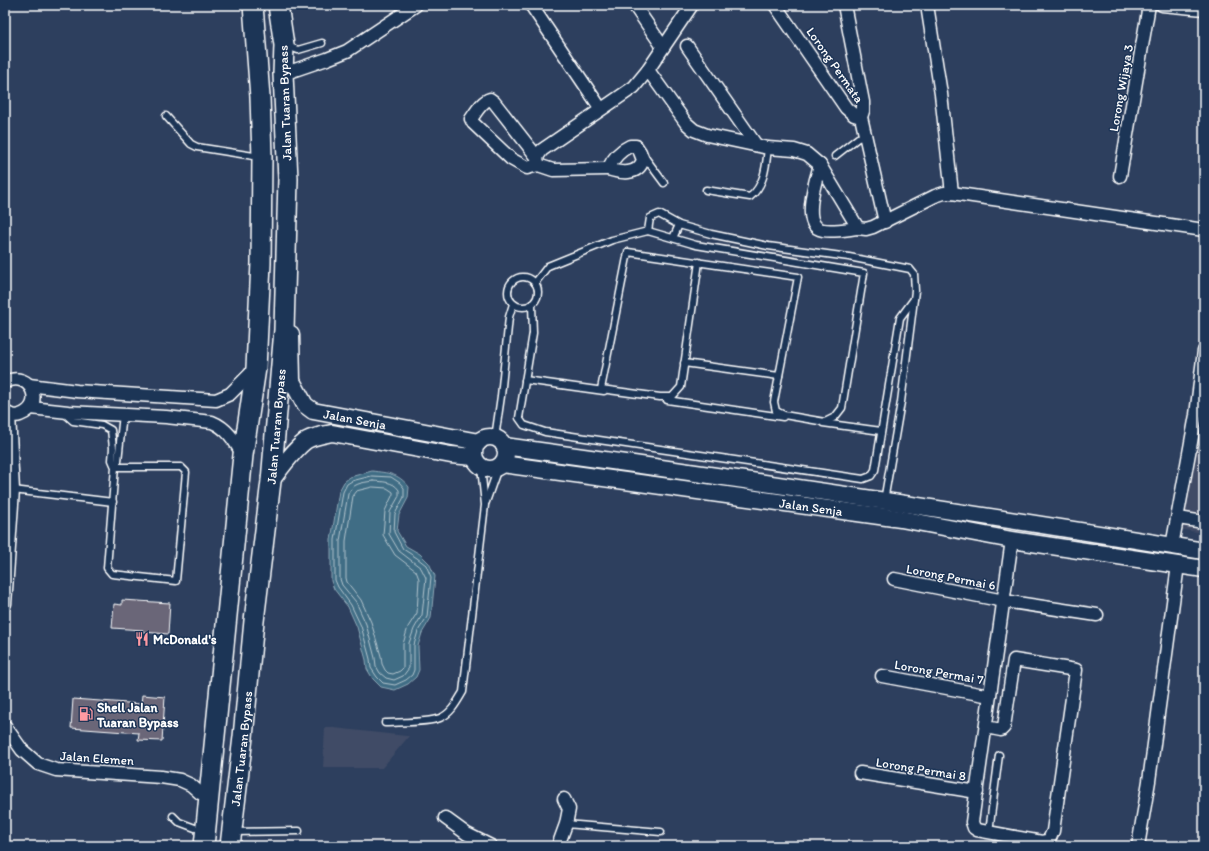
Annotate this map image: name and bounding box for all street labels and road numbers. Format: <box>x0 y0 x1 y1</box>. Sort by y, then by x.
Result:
street label: Lorong Permata <box>803 24 867 106</box>
street label: Lorong Wijaya 3 <box>1106 43 1136 133</box>
street label: Jalan Tuaran Bypass <box>275 45 295 161</box>
street label: Jalan Tuaran Bypass <box>263 368 288 485</box>
street label: Jalan Senja <box>322 406 388 432</box>
street label: Jalan Senja <box>778 495 844 518</box>
street label: Lorong Permai 6 <box>905 561 997 593</box>
street label: Lorong Permai 7 <box>893 657 985 687</box>
street label: Jalan Tuaran Bypass <box>227 690 255 807</box>
street label: Jalan Elemen <box>60 748 134 768</box>
street label: Lorong Permai 8 <box>875 754 967 784</box>

